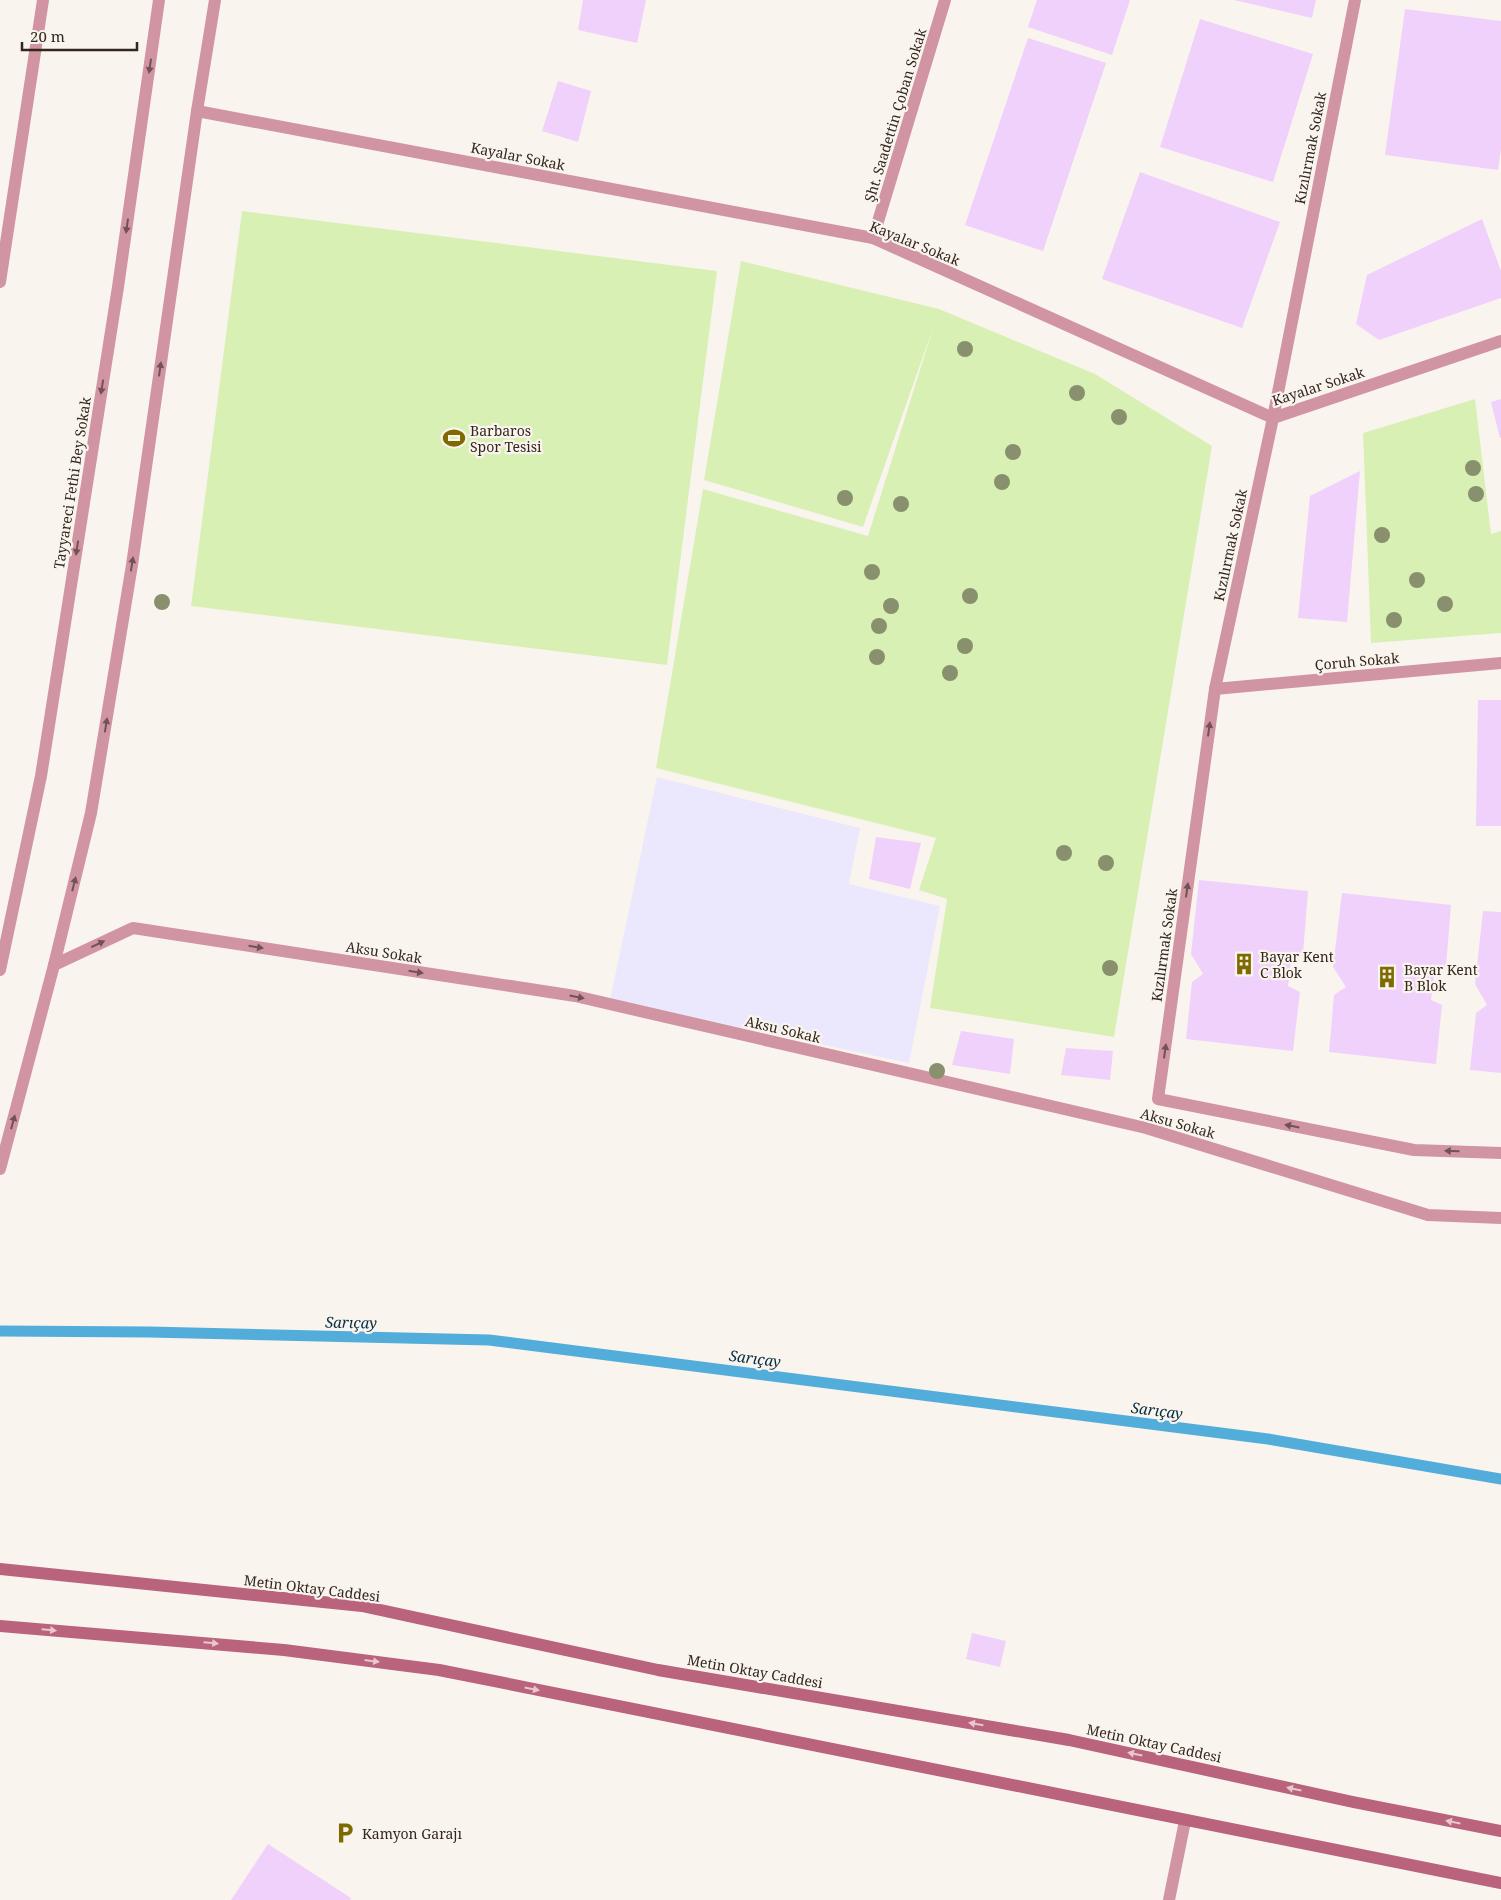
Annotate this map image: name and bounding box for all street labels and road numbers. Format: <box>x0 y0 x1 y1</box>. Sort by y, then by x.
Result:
street label: Şht. Saadettin Çoban Sokak <box>859 25 931 204</box>
street label: Kızılırmak Sokak <box>1290 89 1330 206</box>
street label: Kayalar Sokak <box>469 138 568 175</box>
street label: Kayalar Sokak <box>867 216 964 270</box>
street label: Kayalar Sokak <box>1270 362 1367 410</box>
street label: Tayyareci Fethi Bey Sokak <box>49 395 95 570</box>
street label: Kızılırmak Sokak <box>1209 486 1251 603</box>
street label: Çoruh Sokak <box>1314 648 1401 674</box>
street label: Kızılırmak Sokak <box>1147 886 1181 1003</box>
street label: Aksu Sokak <box>345 937 424 968</box>
street label: Aksu Sokak <box>743 1011 823 1047</box>
street label: Aksu Sokak <box>1138 1103 1218 1143</box>
street label: Metin Oktay Caddesi <box>243 1570 382 1606</box>
street label: Metin Oktay Caddesi <box>686 1650 825 1692</box>
street label: Metin Oktay Caddesi <box>1085 1719 1224 1767</box>

